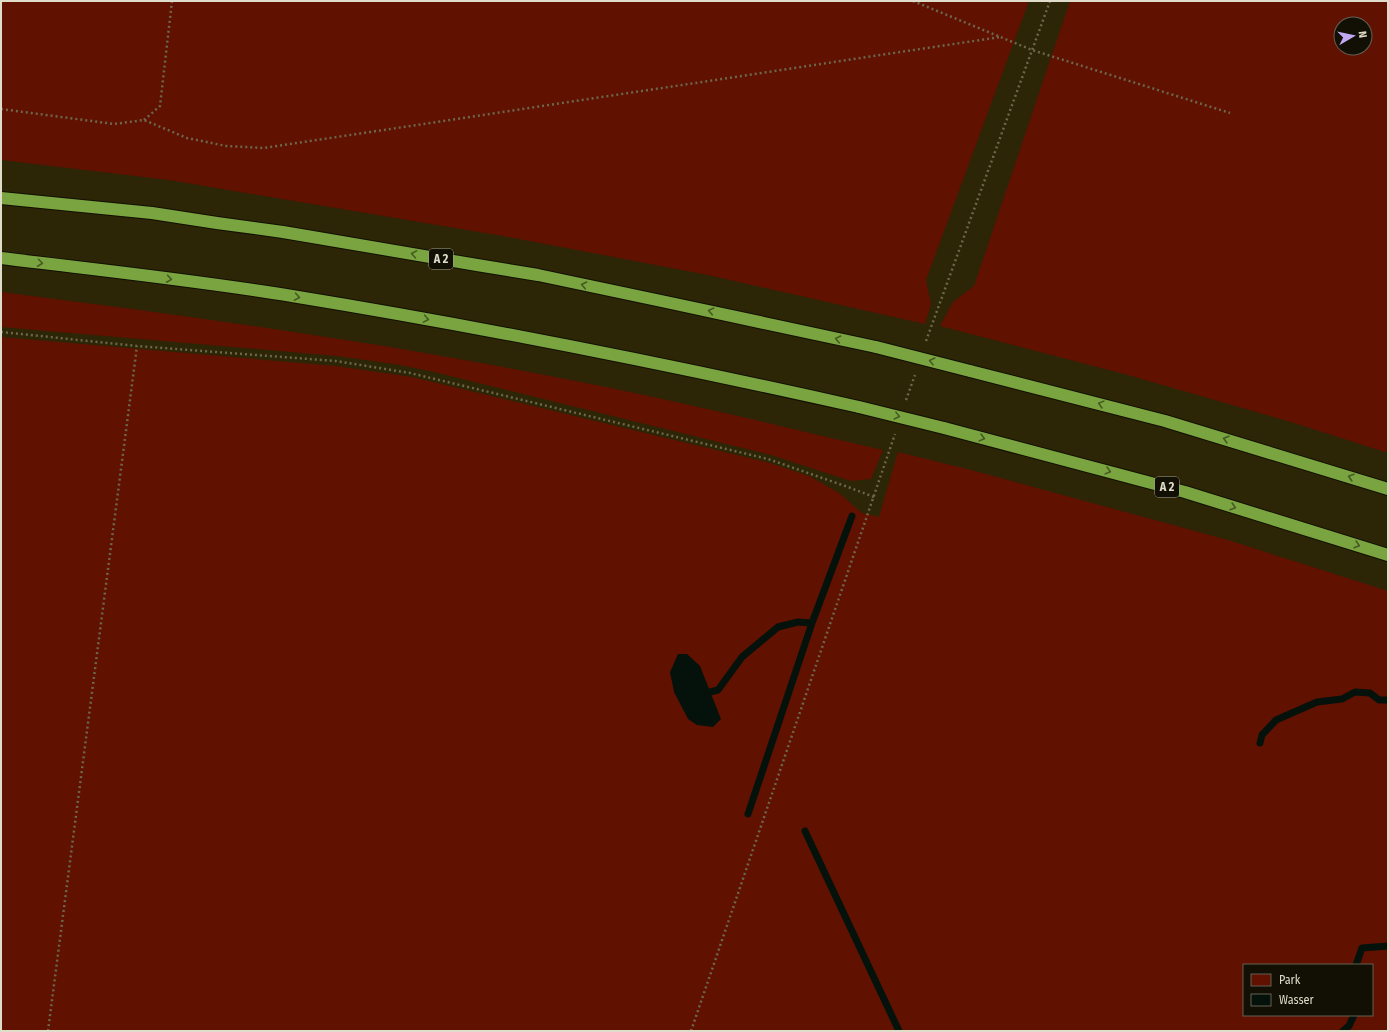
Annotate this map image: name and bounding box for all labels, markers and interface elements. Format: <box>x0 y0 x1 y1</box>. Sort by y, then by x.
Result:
north arrow <box>1333 16 1373 56</box>
text: N <box>1355 30 1369 39</box>
road number: A 2 <box>429 249 453 269</box>
one-way arrow <box>411 250 418 259</box>
one-way arrow <box>37 258 43 267</box>
one-way arrow <box>166 274 172 283</box>
one-way arrow <box>581 281 587 289</box>
one-way arrow <box>294 292 301 301</box>
one-way arrow <box>708 308 714 316</box>
one-way arrow <box>422 314 429 323</box>
one-way arrow <box>835 335 841 343</box>
one-way arrow <box>929 358 935 366</box>
one-way arrow <box>1098 400 1105 409</box>
one-way arrow <box>893 412 900 420</box>
one-way arrow <box>978 433 985 442</box>
one-way arrow <box>1223 435 1230 444</box>
one-way arrow <box>1105 467 1111 475</box>
one-way arrow <box>1347 473 1354 482</box>
road number: A 2 <box>1155 477 1179 497</box>
one-way arrow <box>1229 502 1236 511</box>
one-way arrow <box>1354 540 1361 549</box>
legend <box>1243 964 1373 1016</box>
text: Park <box>1279 973 1301 987</box>
text: Wasser <box>1279 993 1314 1007</box>

